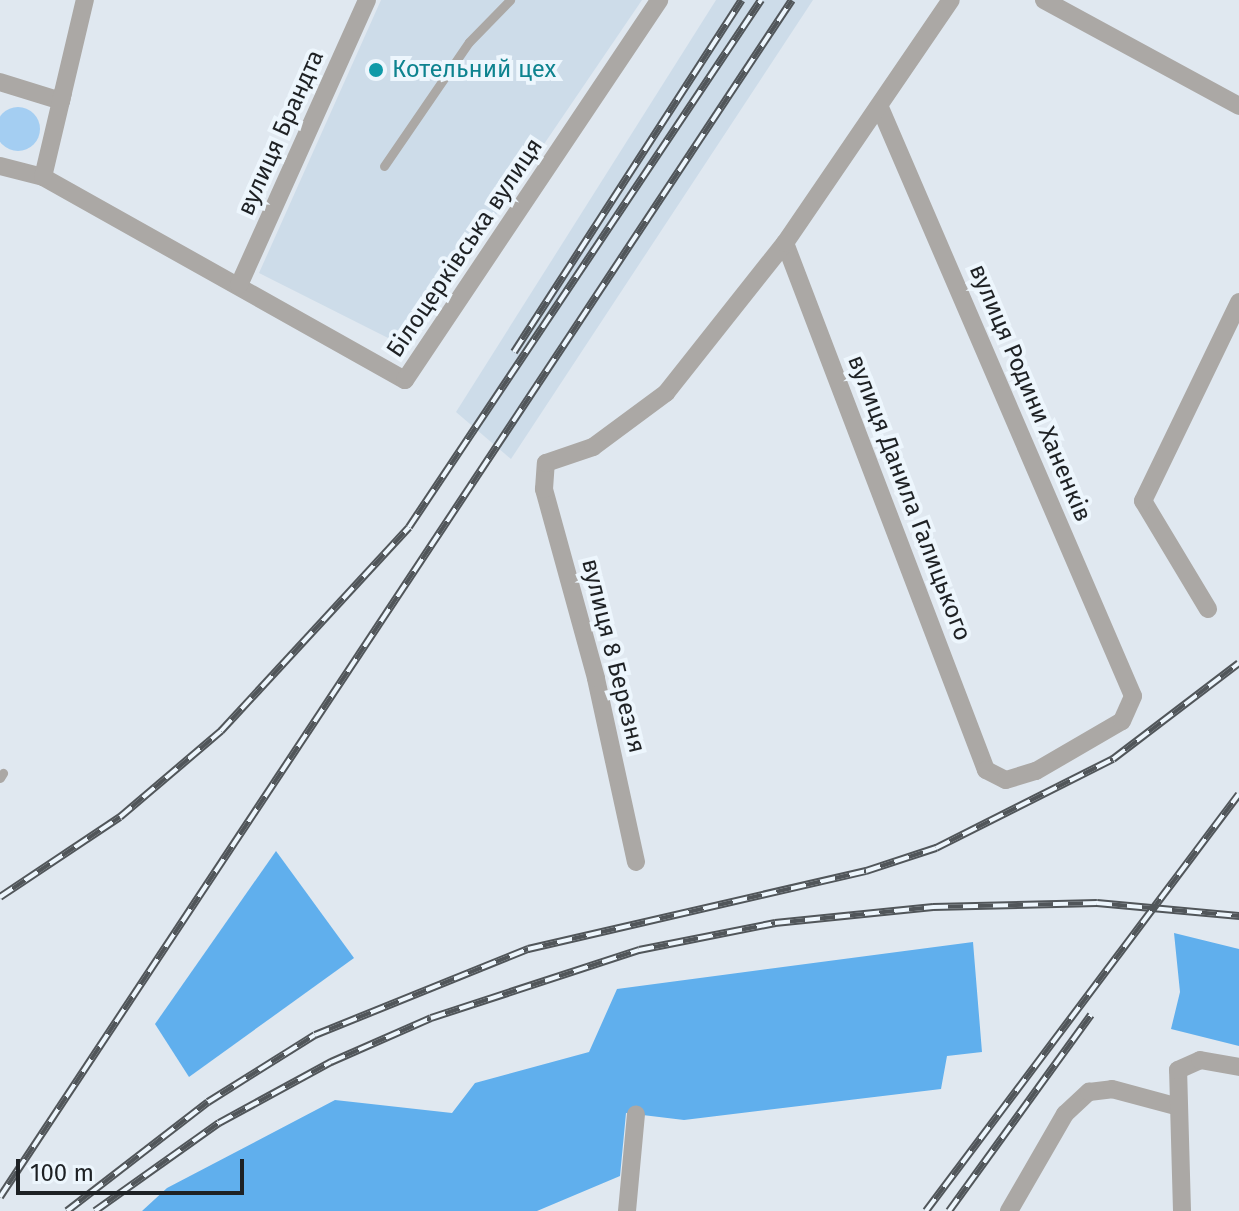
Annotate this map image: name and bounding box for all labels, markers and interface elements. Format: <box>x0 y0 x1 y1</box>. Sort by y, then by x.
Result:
street label: вулиця Брандта <box>232 46 330 220</box>
place label: Котельний цех <box>392 56 556 84</box>
marker: Котельний цех <box>367 61 385 79</box>
street label: Білоцерківська вулиця <box>381 133 549 363</box>
street label: вулиця Родини Ханенків <box>963 260 1097 526</box>
street label: вулиця Данила Галицького <box>841 351 977 645</box>
street label: вулиця 8 Березня <box>575 556 651 756</box>
scale bar <box>20 1143 248 1193</box>
text: 100 m <box>30 1159 94 1187</box>

